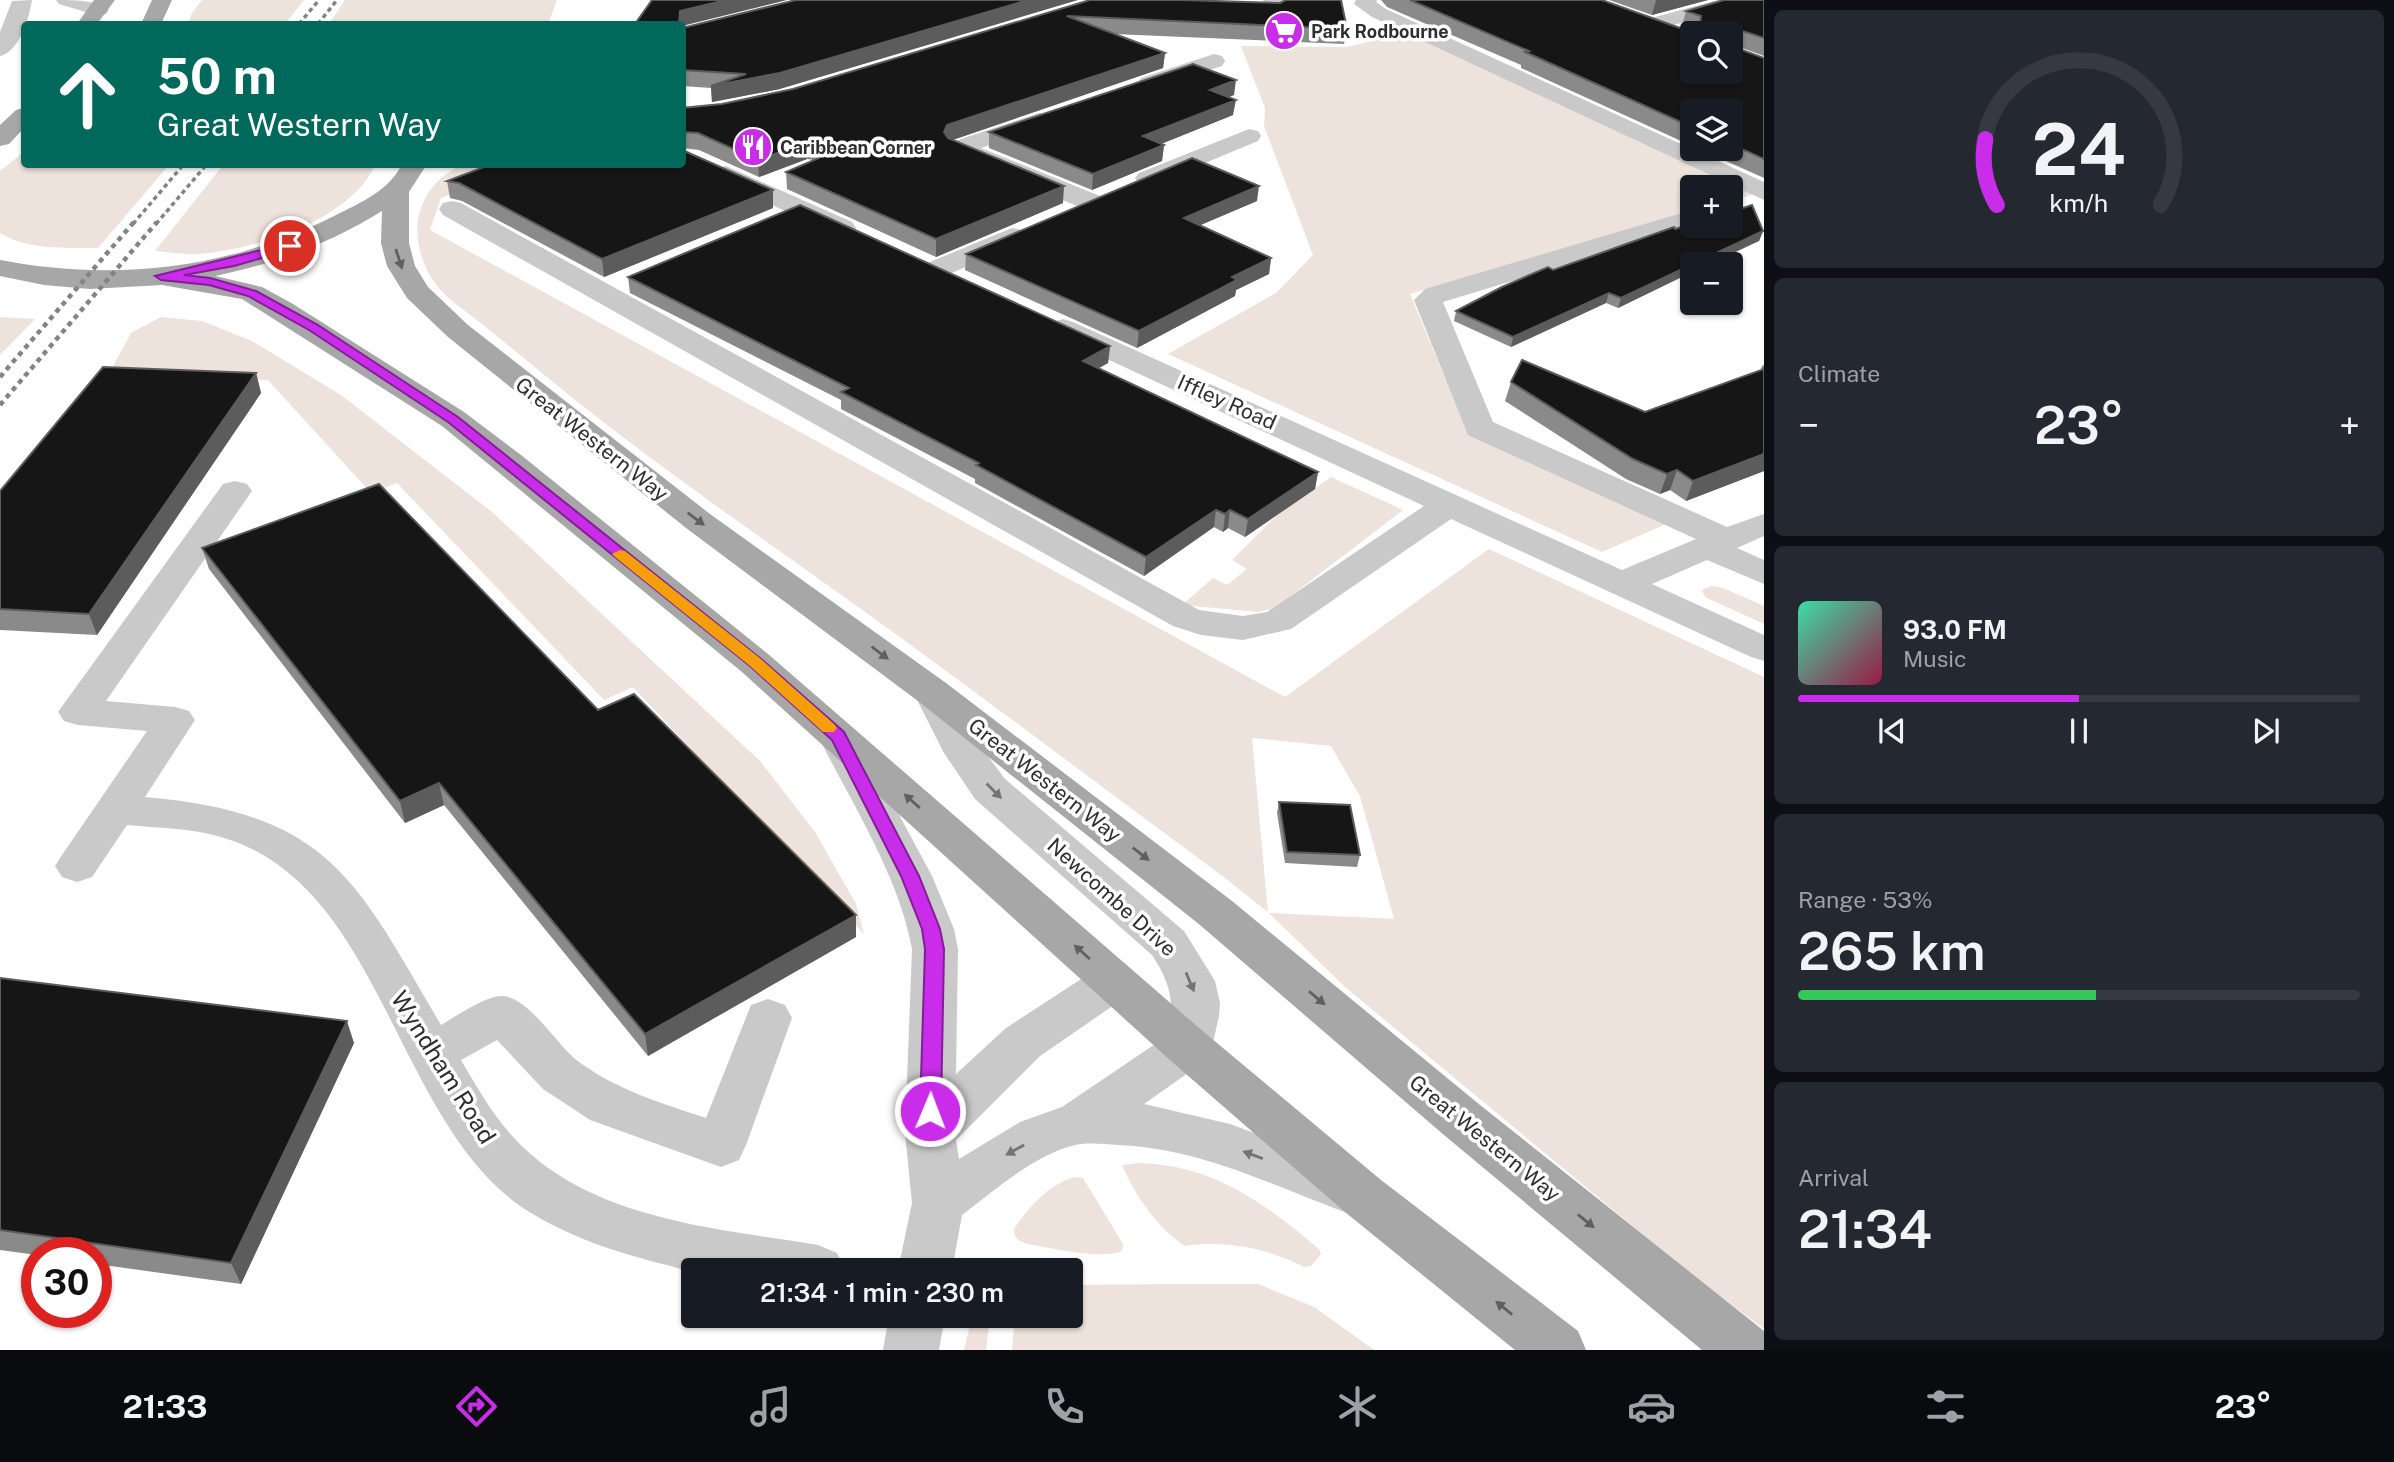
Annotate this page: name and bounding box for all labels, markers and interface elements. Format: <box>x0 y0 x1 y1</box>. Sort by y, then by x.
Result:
supermarket icon: Park Rodbourne <box>1263 10 1305 52</box>
place label: Park Rodbourne <box>1311 21 1449 42</box>
map controls <box>1680 21 1743 315</box>
button: search <box>1680 21 1743 84</box>
text: 50 m <box>157 47 277 105</box>
icon: ahead <box>42 49 133 140</box>
button: layers <box>1680 98 1743 161</box>
text: Great Western Way <box>157 106 442 143</box>
text: 24 <box>2032 106 2126 191</box>
restaurant icon: Caribbean Corner <box>732 126 774 168</box>
place label: Caribbean Corner <box>780 137 932 158</box>
button: + <box>1680 175 1743 238</box>
text: km/h <box>2050 188 2108 218</box>
pin <box>260 216 320 276</box>
icon: arrive <box>271 227 309 265</box>
one-way arrow <box>394 248 405 269</box>
button: − <box>1680 252 1743 315</box>
text: Climate <box>1798 360 1880 387</box>
street label: Iffley Road <box>1174 369 1280 435</box>
street label: Great Western Way <box>511 372 673 506</box>
text: 23° <box>2034 395 2124 456</box>
text: − <box>1798 403 1819 448</box>
text: + <box>2339 403 2360 448</box>
one-way arrow <box>687 512 705 526</box>
text: 93.0 FM <box>1903 614 2007 645</box>
text: Music <box>1903 645 1967 672</box>
one-way arrow <box>871 646 889 660</box>
icon: previous <box>1873 712 1911 750</box>
icon: pause <box>2060 712 2098 750</box>
icon: next <box>2247 712 2285 750</box>
street label: Great Western Way <box>964 713 1126 847</box>
one-way arrow <box>985 782 1001 799</box>
one-way arrow <box>903 793 921 809</box>
street label: Newcombe Drive <box>1042 833 1182 961</box>
one-way arrow <box>1131 847 1149 862</box>
text: Range · 53% <box>1798 886 1932 913</box>
text: 265 km <box>1798 921 1986 982</box>
one-way arrow <box>1074 945 1091 961</box>
one-way arrow <box>1185 972 1196 993</box>
street label: Wyndham Road <box>386 986 502 1148</box>
one-way arrow <box>1308 990 1326 1006</box>
street label: Great Western Way <box>1405 1070 1565 1206</box>
position arrow <box>893 1074 967 1148</box>
one-way arrow <box>1006 1144 1025 1156</box>
one-way arrow <box>1243 1150 1264 1161</box>
text: Arrival <box>1798 1164 1869 1191</box>
text: 21:34 <box>1798 1199 1932 1260</box>
one-way arrow <box>1577 1214 1595 1229</box>
speed limit sign: 30 <box>21 1237 112 1328</box>
text: 21:34 · 1 min · 230 m <box>760 1277 1004 1308</box>
one-way arrow <box>1495 1302 1513 1316</box>
icon: directions <box>452 1382 501 1431</box>
icon: music <box>746 1382 795 1431</box>
icon: phone <box>1040 1382 1089 1431</box>
icon: climate <box>1333 1382 1382 1431</box>
icon: car <box>1627 1382 1676 1431</box>
icon: filters <box>1921 1382 1970 1431</box>
text: 21:33 <box>122 1388 207 1425</box>
text: 23° <box>2215 1388 2272 1425</box>

